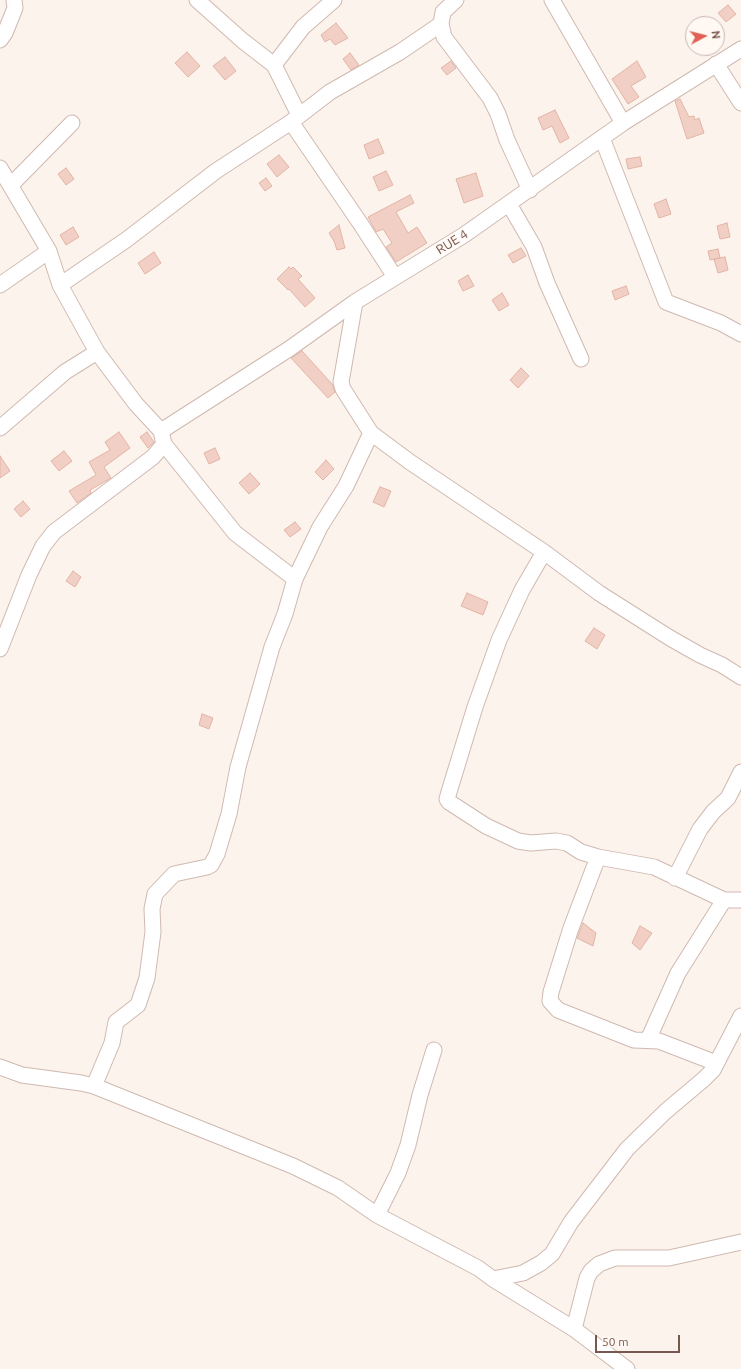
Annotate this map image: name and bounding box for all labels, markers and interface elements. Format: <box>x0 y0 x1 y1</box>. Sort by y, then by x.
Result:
north arrow <box>685 16 725 56</box>
text: N <box>709 30 722 39</box>
street label: RUE 4 <box>433 226 471 258</box>
scale bar <box>597 1327 682 1353</box>
text: 50 m <box>602 1335 629 1348</box>

